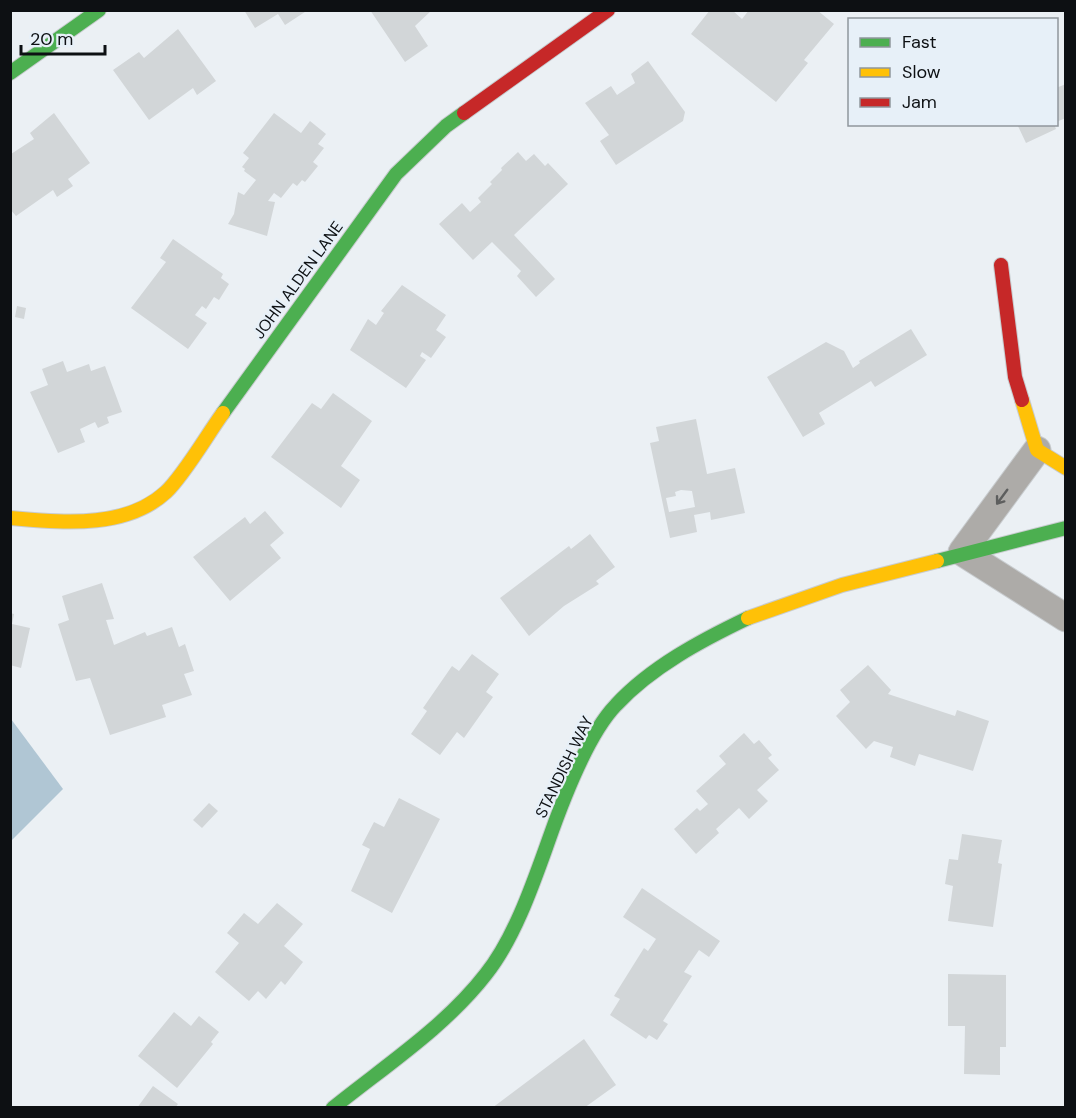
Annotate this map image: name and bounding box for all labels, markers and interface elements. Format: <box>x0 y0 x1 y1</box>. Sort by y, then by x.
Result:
scale bar <box>21 18 105 56</box>
legend <box>848 18 1058 126</box>
text: 20 m <box>30 27 73 51</box>
text: Fast <box>902 30 937 54</box>
text: Slow <box>902 60 941 84</box>
text: Jam <box>902 90 937 114</box>
street label: JOHN ALDEN LANE <box>248 217 348 343</box>
one-way arrow <box>996 489 1009 505</box>
street label: STANDISH WAY <box>530 713 598 821</box>

